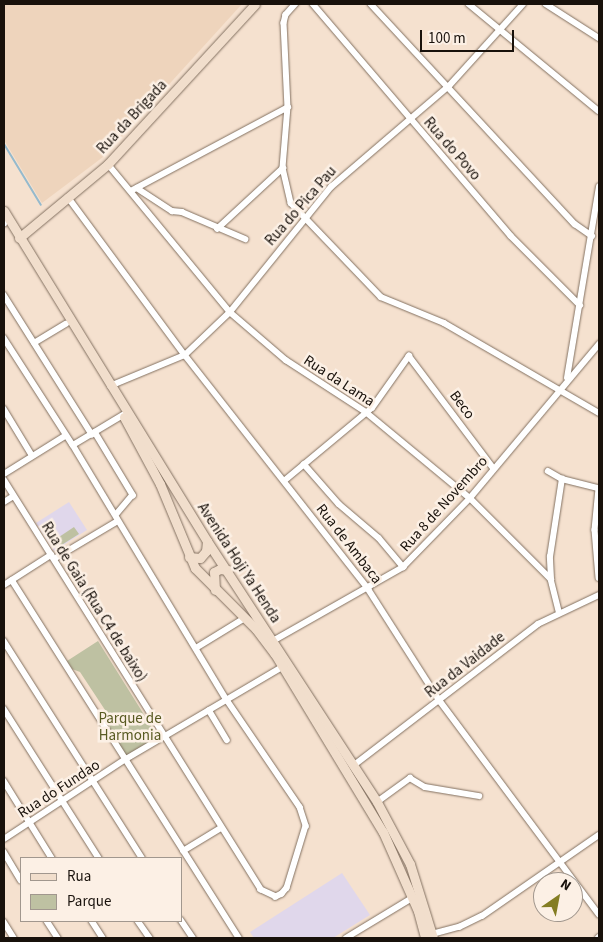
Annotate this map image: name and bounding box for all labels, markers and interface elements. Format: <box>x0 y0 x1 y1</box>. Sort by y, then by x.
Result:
scale bar <box>423 20 517 52</box>
text: 100 m <box>428 28 466 49</box>
street label: Rua da Brigada <box>93 76 171 158</box>
street label: Rua do Povo <box>420 114 484 184</box>
street label: Rua do Pica Pau <box>261 162 341 250</box>
street label: Rua da Lama <box>300 351 378 411</box>
street label: Beco <box>446 387 478 423</box>
street label: Rua 8 de Novembro <box>396 452 492 556</box>
street label: Avenida Hoji Ya Henda <box>193 500 285 626</box>
street label: Rua de Ambaca <box>312 500 386 588</box>
street label: Rua de Gaia (Rua C4 de baixo) <box>37 519 151 685</box>
street label: Rua da Vaidade <box>421 628 509 702</box>
park label: Parque de Harmonia <box>98 709 162 744</box>
street label: Rua do Fundao <box>15 756 103 822</box>
legend <box>20 857 182 922</box>
text: Rua <box>67 866 91 887</box>
north arrow <box>533 872 583 922</box>
text: N <box>556 874 575 896</box>
text: Parque <box>67 891 111 912</box>

